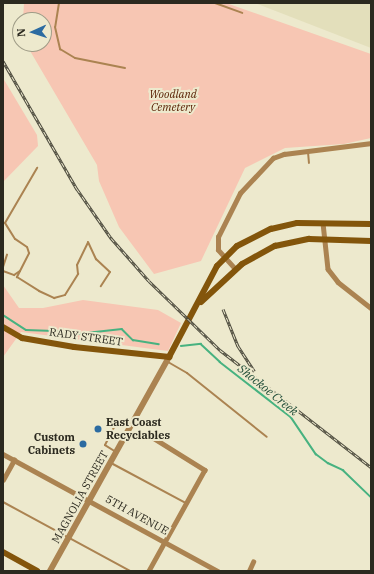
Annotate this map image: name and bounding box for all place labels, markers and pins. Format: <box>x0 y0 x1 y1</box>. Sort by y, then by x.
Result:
place label: East Coast Recyclables <box>106 416 170 442</box>
marker: East Coast Recyclables <box>93 424 103 434</box>
place label: Custom Cabinets <box>28 431 75 457</box>
marker: Custom Cabinets <box>78 439 88 449</box>

